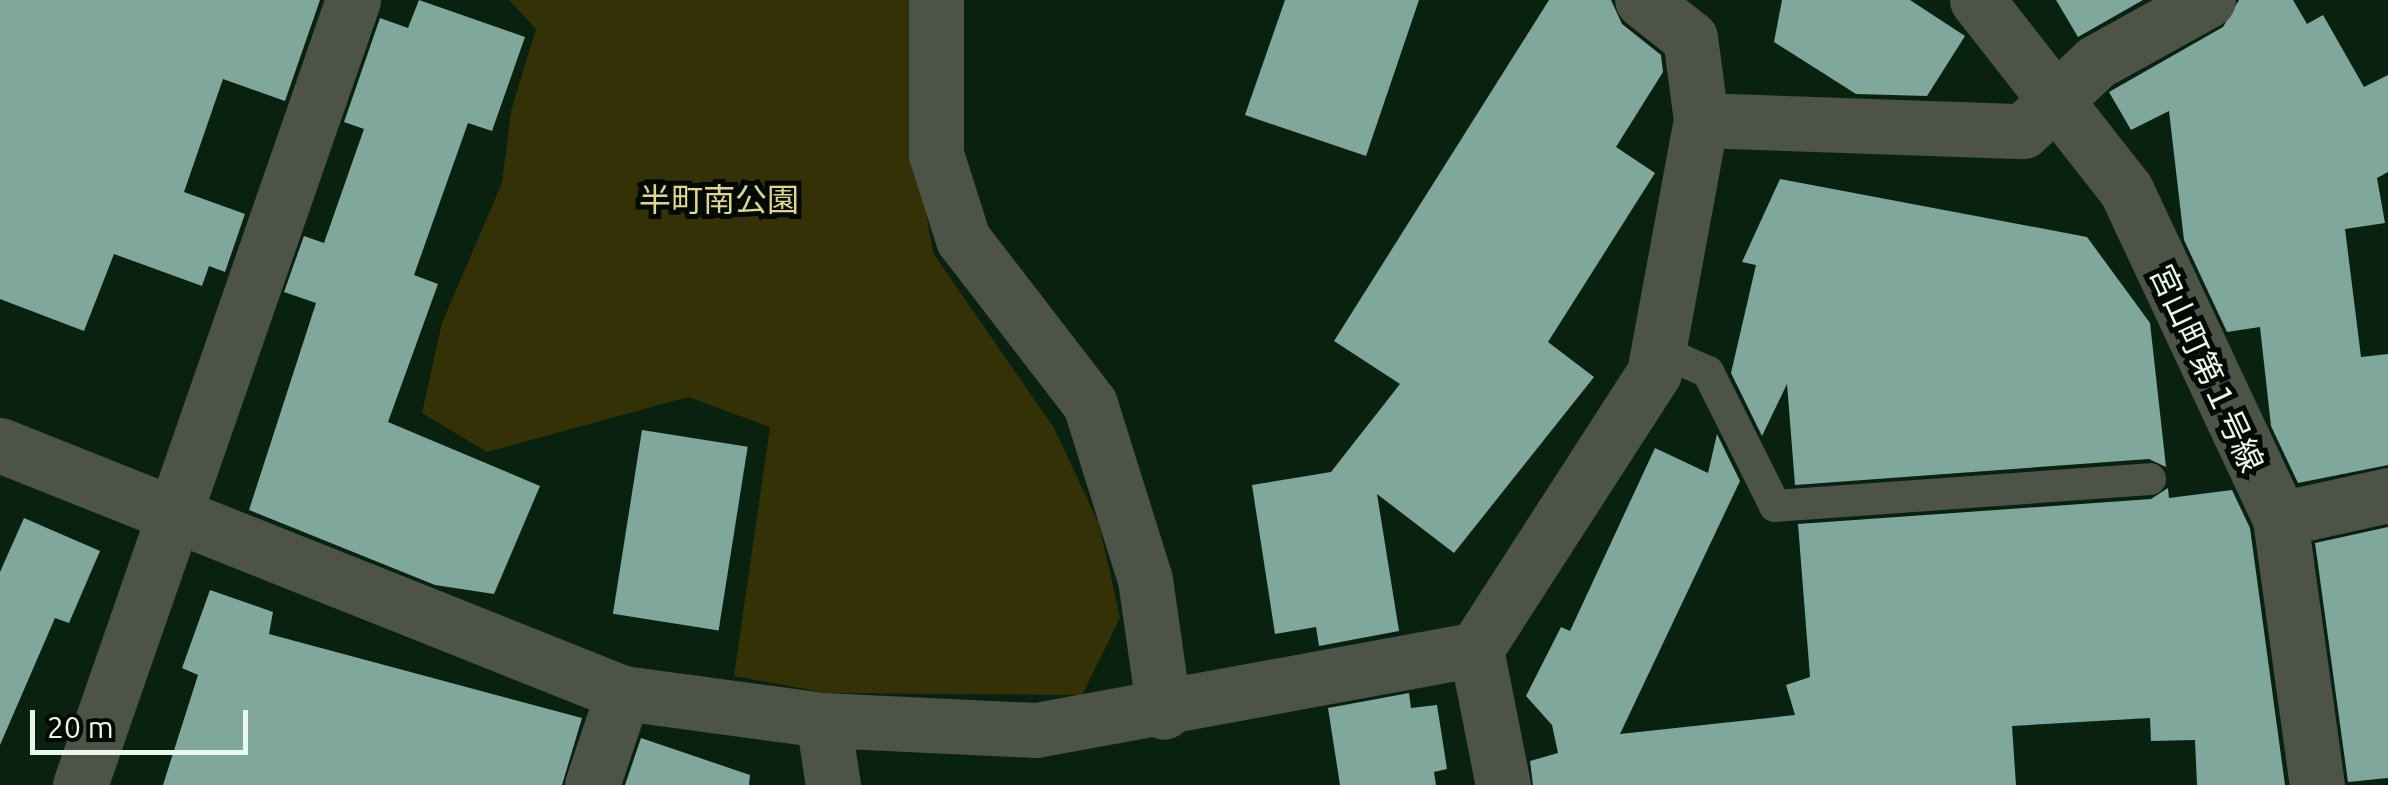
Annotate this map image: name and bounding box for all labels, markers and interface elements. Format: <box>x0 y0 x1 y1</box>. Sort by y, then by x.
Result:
park label: 半町南公園 <box>639 180 799 218</box>
street label: 宮山町第１号線 <box>2142 258 2272 478</box>
scale bar <box>35 690 252 752</box>
text: 20 m <box>47 710 114 744</box>

